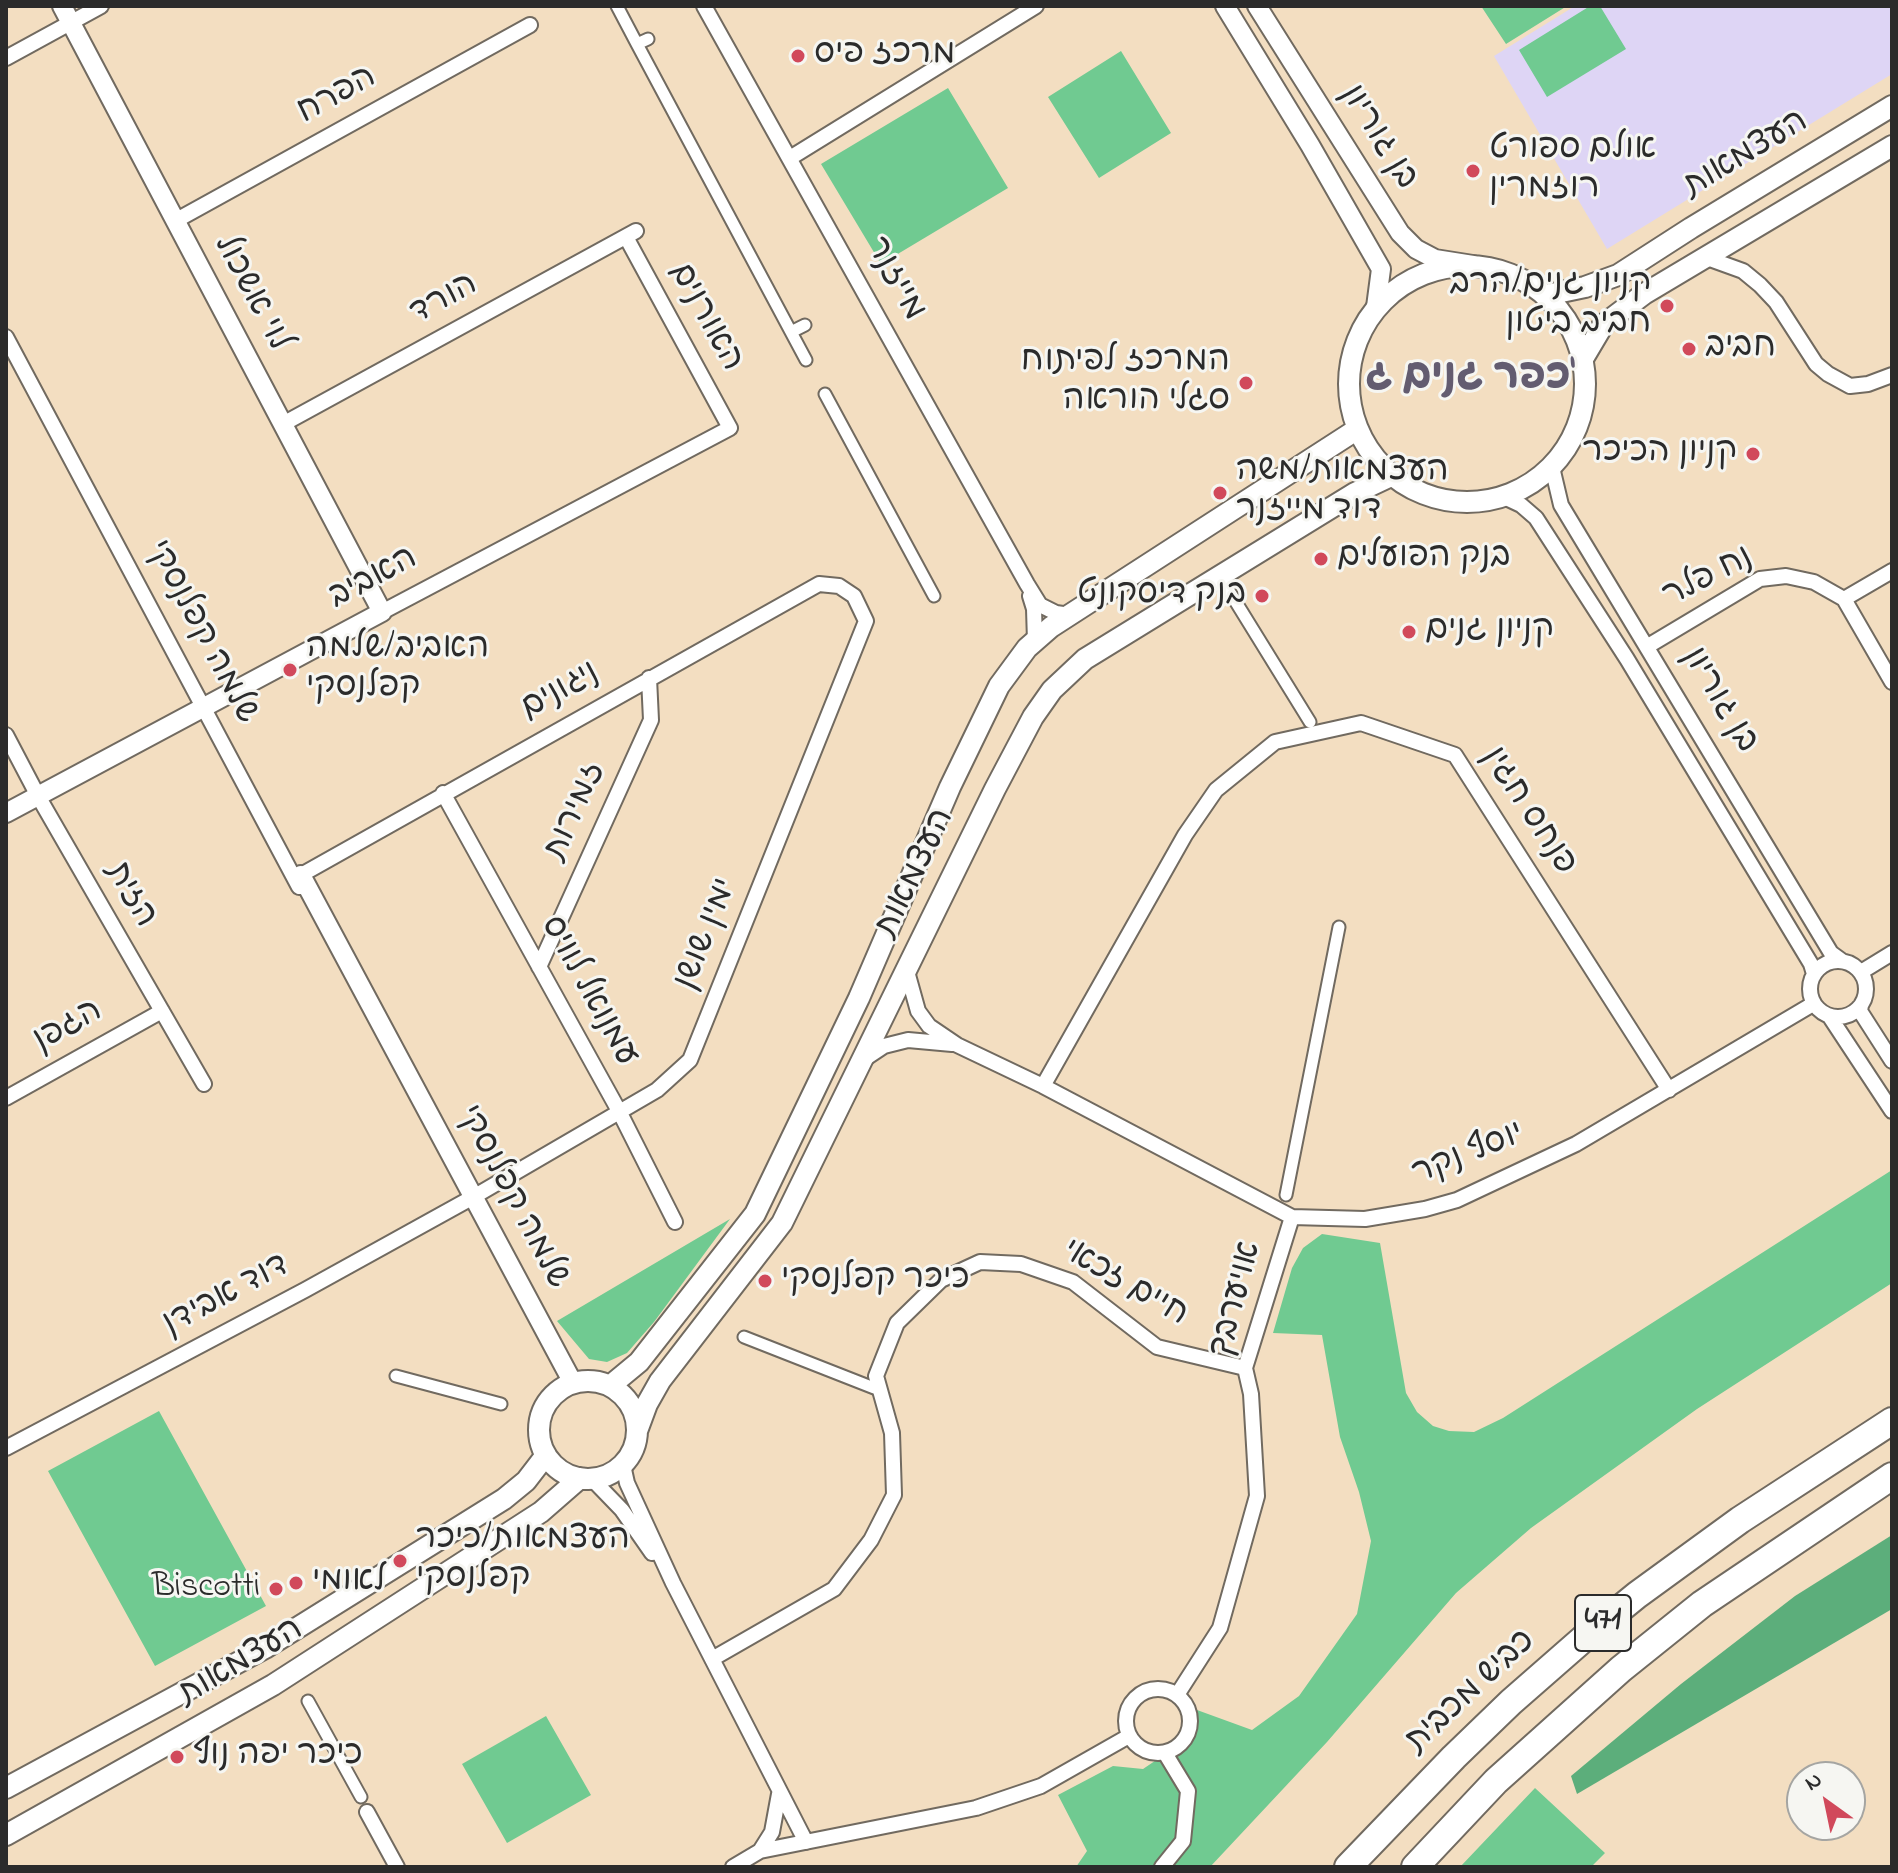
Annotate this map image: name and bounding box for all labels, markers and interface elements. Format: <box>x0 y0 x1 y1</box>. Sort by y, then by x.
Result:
place label: מרכז פיס <box>814 36 955 76</box>
marker: מרכז פיס <box>789 47 807 65</box>
street label: הפרח <box>291 59 385 135</box>
street label: בן גוריון <box>1329 78 1425 198</box>
street label: העצמאות <box>1677 103 1817 209</box>
place label: אולם ספורט רוזמרין <box>1489 131 1656 210</box>
marker: אולם ספורט רוזמרין <box>1464 162 1482 180</box>
street label: לוי אשכול <box>203 229 297 359</box>
street label: מייזנר <box>854 231 932 329</box>
street label: האורנים <box>658 257 750 379</box>
street label: הורד <box>404 266 486 336</box>
place label: קניון גנים/הרב חביב ביטון <box>1450 266 1651 346</box>
marker: קניון גנים/הרב חביב ביטון <box>1658 297 1676 315</box>
place label: חביב <box>1705 329 1776 369</box>
marker: חביב <box>1680 340 1698 358</box>
place label: המרכז לפיתוח סגלי הוראה <box>1021 343 1230 422</box>
district label: כפר גנים ג' <box>1365 355 1575 405</box>
marker: המרכז לפיתוח סגלי הוראה <box>1237 374 1255 392</box>
place label: קניון הכיכר <box>1582 434 1737 474</box>
marker: קניון הכיכר <box>1744 445 1762 463</box>
place label: העצמאות/משה דוד מייזנר <box>1236 453 1449 532</box>
marker: העצמאות/משה דוד מייזנר <box>1211 484 1229 502</box>
street label: שלמה קפלנסקי <box>135 535 265 731</box>
place label: בנק הפועלים <box>1337 539 1510 579</box>
street label: נח פלר <box>1657 539 1761 619</box>
street label: האביב <box>323 540 425 620</box>
marker: בנק הפועלים <box>1312 550 1330 568</box>
place label: בנק דיסקונט <box>1077 576 1246 616</box>
marker: בנק דיסקונט <box>1253 587 1271 605</box>
place label: קניון גנים <box>1425 612 1554 652</box>
marker: קניון גנים <box>1400 623 1418 641</box>
place label: האביב/שלמה קפלנסקי <box>306 630 489 710</box>
street label: בן גוריון <box>1671 641 1765 761</box>
street label: ניגונים <box>515 655 607 731</box>
marker: האביב/שלמה קפלנסקי <box>281 661 299 679</box>
street label: פנחס חגין <box>1471 740 1583 884</box>
street label: זמירות <box>537 757 617 867</box>
street label: העצמאות <box>868 803 966 945</box>
street label: הזית <box>94 856 164 936</box>
street label: ימין שושן <box>667 873 749 997</box>
street label: עמנואל לוויס <box>529 910 645 1074</box>
street label: הגפן <box>27 993 111 1063</box>
street label: שלמה קפלנסקי <box>446 1100 576 1296</box>
street label: יוסף נקר <box>1407 1115 1531 1197</box>
street label: חיים זכאי <box>1054 1233 1194 1337</box>
street label: אויערבך <box>1203 1238 1273 1362</box>
street label: דוד אבידן <box>157 1247 297 1347</box>
place label: כיכר קפלנסקי <box>781 1261 969 1301</box>
marker: כיכר קפלנסקי <box>756 1272 774 1290</box>
place label: העצמאות/כיכר קפלנסקי <box>416 1521 630 1600</box>
marker: העצמאות/כיכר קפלנסקי <box>391 1552 409 1570</box>
place label: לאומי <box>312 1563 386 1603</box>
place label: Biscotti <box>152 1569 260 1609</box>
marker: לאומי <box>287 1574 305 1592</box>
marker: Biscotti <box>267 1580 285 1598</box>
road number: 471 <box>1575 1595 1631 1651</box>
street label: העצמאות <box>172 1611 312 1717</box>
street label: כביש מכבית <box>1399 1623 1545 1763</box>
place label: כיכר יפה נוף <box>193 1737 363 1777</box>
marker: כיכר יפה נוף <box>168 1748 186 1766</box>
north arrow <box>1786 1761 1866 1841</box>
text: N <box>1799 1765 1829 1800</box>

